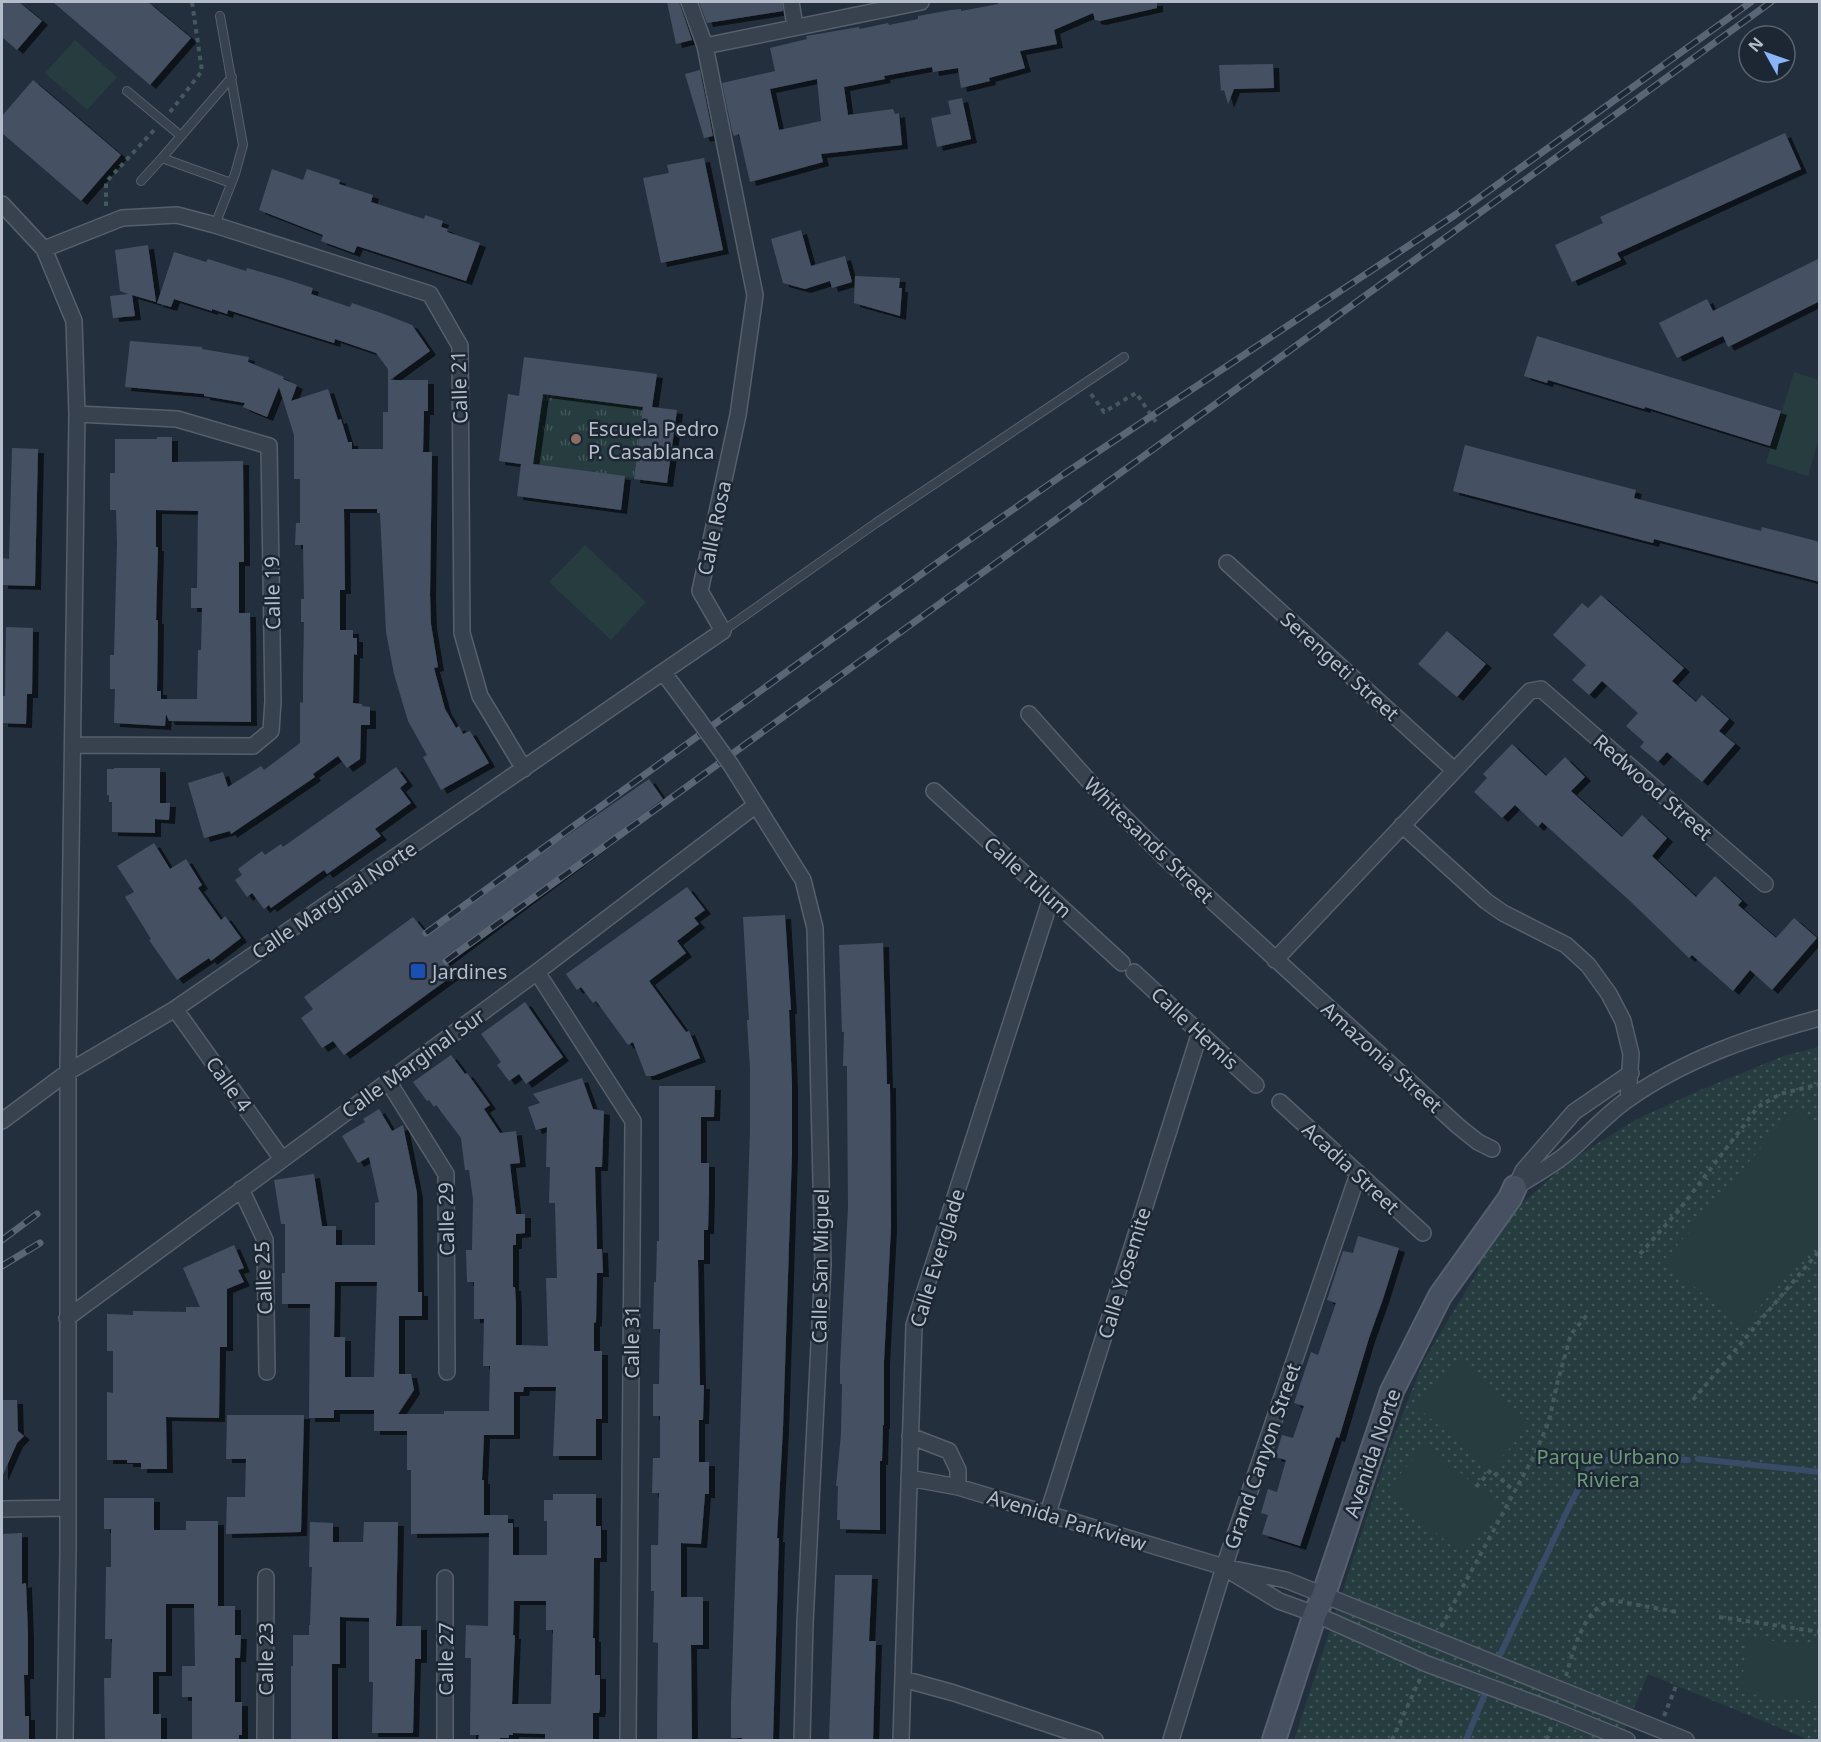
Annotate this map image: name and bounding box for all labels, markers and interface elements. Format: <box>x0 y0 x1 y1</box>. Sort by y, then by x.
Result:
north arrow <box>1737 24 1797 84</box>
text: N <box>1743 32 1768 56</box>
street label: Calle 21 <box>444 350 474 424</box>
place label: Escuela Pedro P. Casablanca <box>588 415 719 465</box>
marker: Escuela Pedro P. Casablanca <box>569 432 583 446</box>
street label: Calle Rosa <box>691 478 737 578</box>
street label: Calle 19 <box>258 556 286 630</box>
street label: Serengeti Street <box>1275 606 1405 726</box>
street label: Redwood Street <box>1588 728 1718 846</box>
street label: Whitesands Street <box>1078 771 1220 909</box>
street label: Calle Tulum <box>978 830 1078 924</box>
street label: Calle Marginal Norte <box>246 835 422 965</box>
place label: Jardines <box>430 958 507 985</box>
marker: Jardines <box>409 962 427 980</box>
street label: Calle Hemis <box>1145 981 1245 1075</box>
street label: Amazonia Street <box>1316 995 1448 1119</box>
street label: Calle Marginal Sur <box>336 1002 490 1124</box>
street label: Calle 4 <box>200 1051 258 1118</box>
street label: Acadia Street <box>1297 1116 1405 1220</box>
street label: Calle 29 <box>432 1182 460 1256</box>
street label: Calle Everglade <box>903 1185 971 1331</box>
street label: Calle San Miguel <box>805 1188 835 1344</box>
street label: Calle Yosemite <box>1091 1204 1157 1342</box>
street label: Calle 25 <box>248 1241 278 1315</box>
street label: Calle 31 <box>618 1305 645 1379</box>
street label: Grand Canyon Street <box>1217 1359 1307 1553</box>
street label: Avenida Norte <box>1337 1385 1407 1521</box>
park label: Parque Urbano Riviera <box>1536 1443 1680 1493</box>
street label: Avenida Parkview <box>984 1483 1150 1557</box>
street label: Calle 23 <box>252 1622 279 1696</box>
street label: Calle 27 <box>432 1622 459 1696</box>

